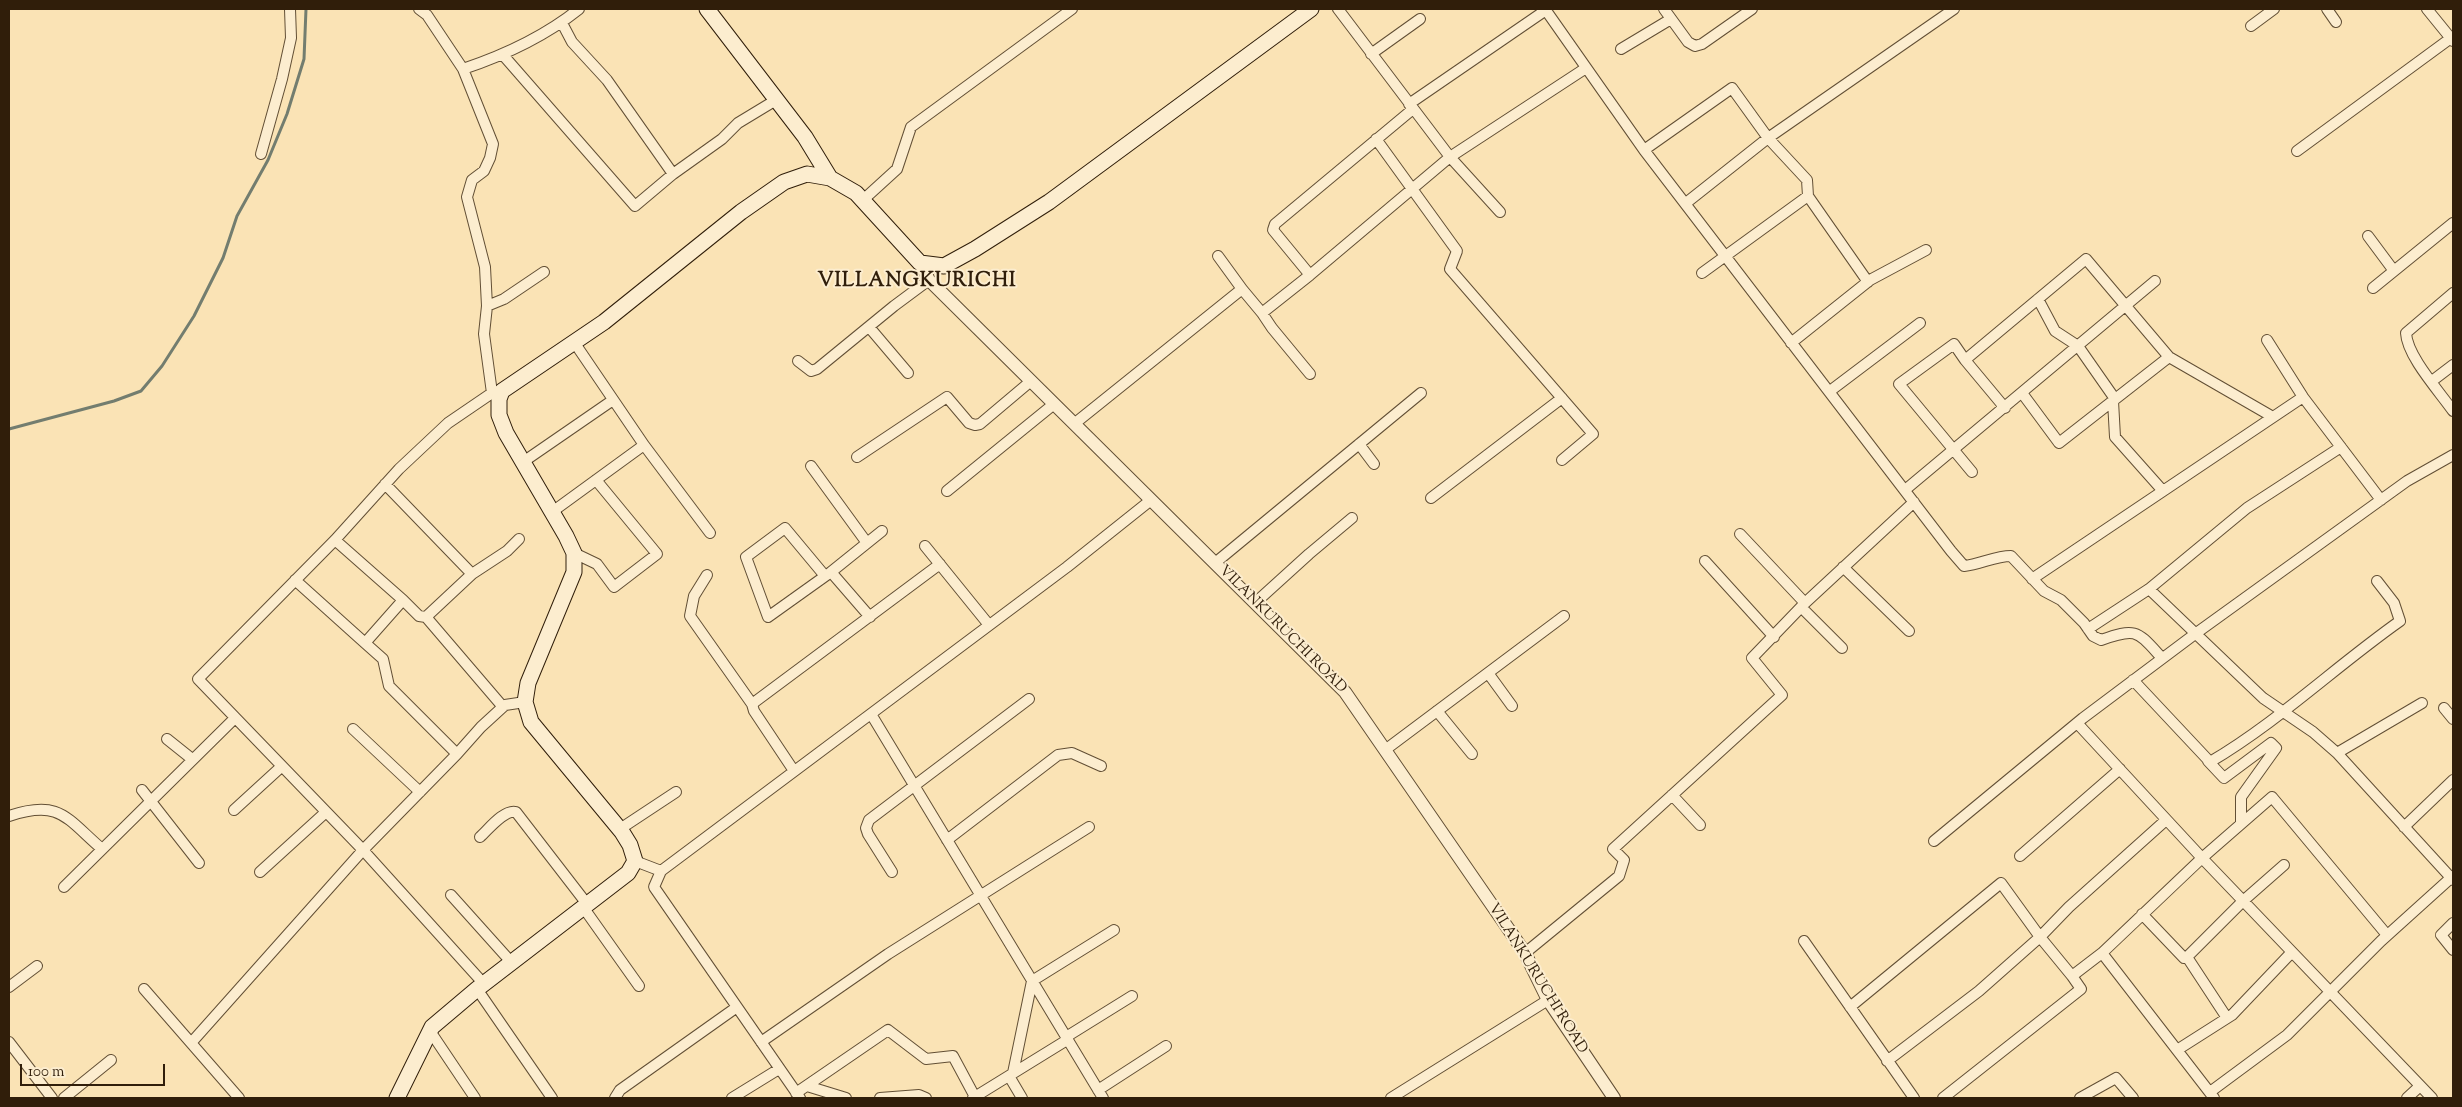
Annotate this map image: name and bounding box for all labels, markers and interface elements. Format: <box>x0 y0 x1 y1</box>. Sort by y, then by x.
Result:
district label: VILLANGKURICHI <box>816 271 1018 295</box>
street label: VILANKURUCHI ROAD <box>1214 562 1350 698</box>
street label: VILANKURUCHI ROAD <box>1483 901 1591 1057</box>
scale bar <box>22 1054 168 1086</box>
text: 100 m <box>28 1062 64 1083</box>

